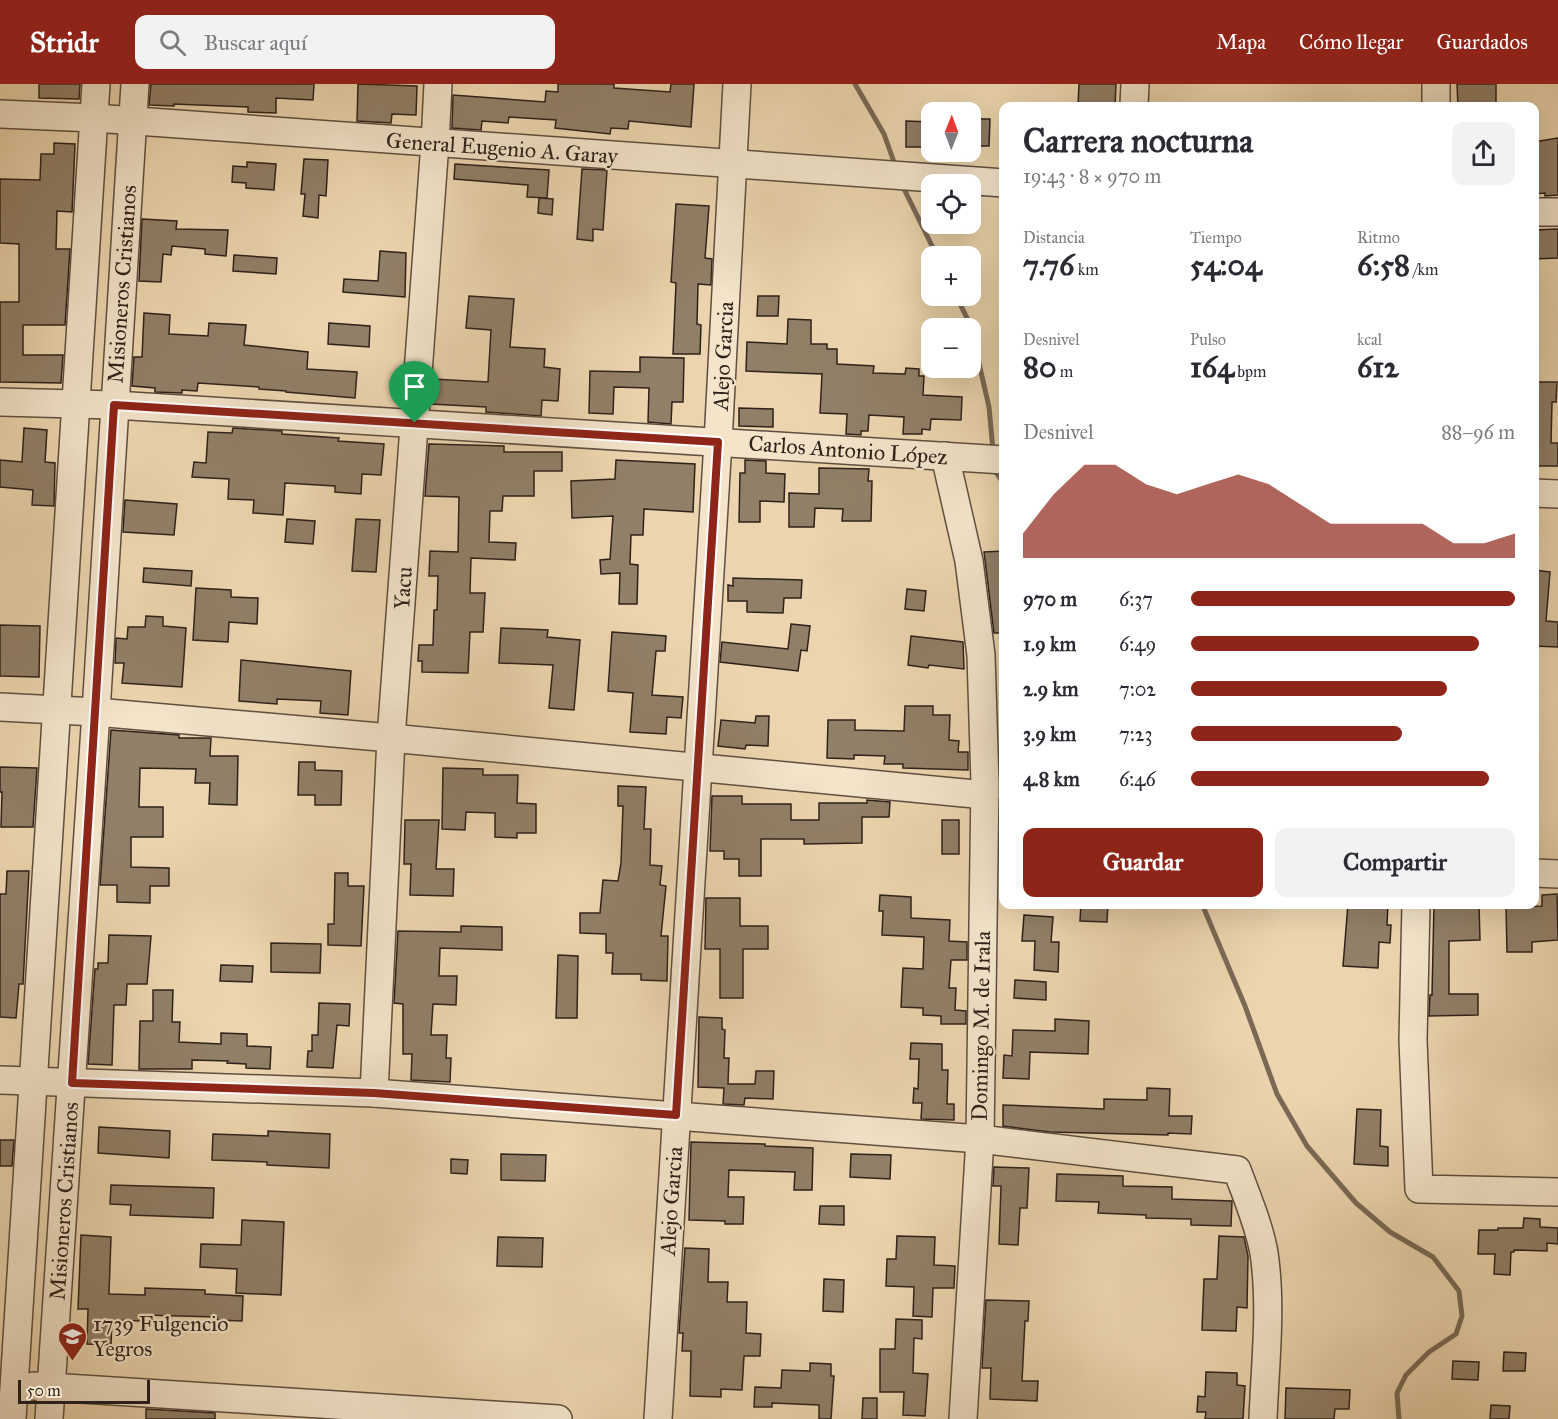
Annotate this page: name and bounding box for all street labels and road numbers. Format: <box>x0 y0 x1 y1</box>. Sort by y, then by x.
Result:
street label: General Eugenio A. Garay <box>385 126 620 170</box>
street label: Misioneros Cristianos <box>102 184 142 384</box>
street label: Alejo Garcia <box>707 300 739 412</box>
street label: Carlos Antonio López <box>747 430 949 470</box>
street label: Yacu <box>388 565 418 610</box>
street label: Domingo M. de Irala <box>966 930 996 1121</box>
street label: Misioneros Cristianos <box>44 1101 84 1301</box>
street label: Alejo Garcia <box>654 1145 688 1257</box>

